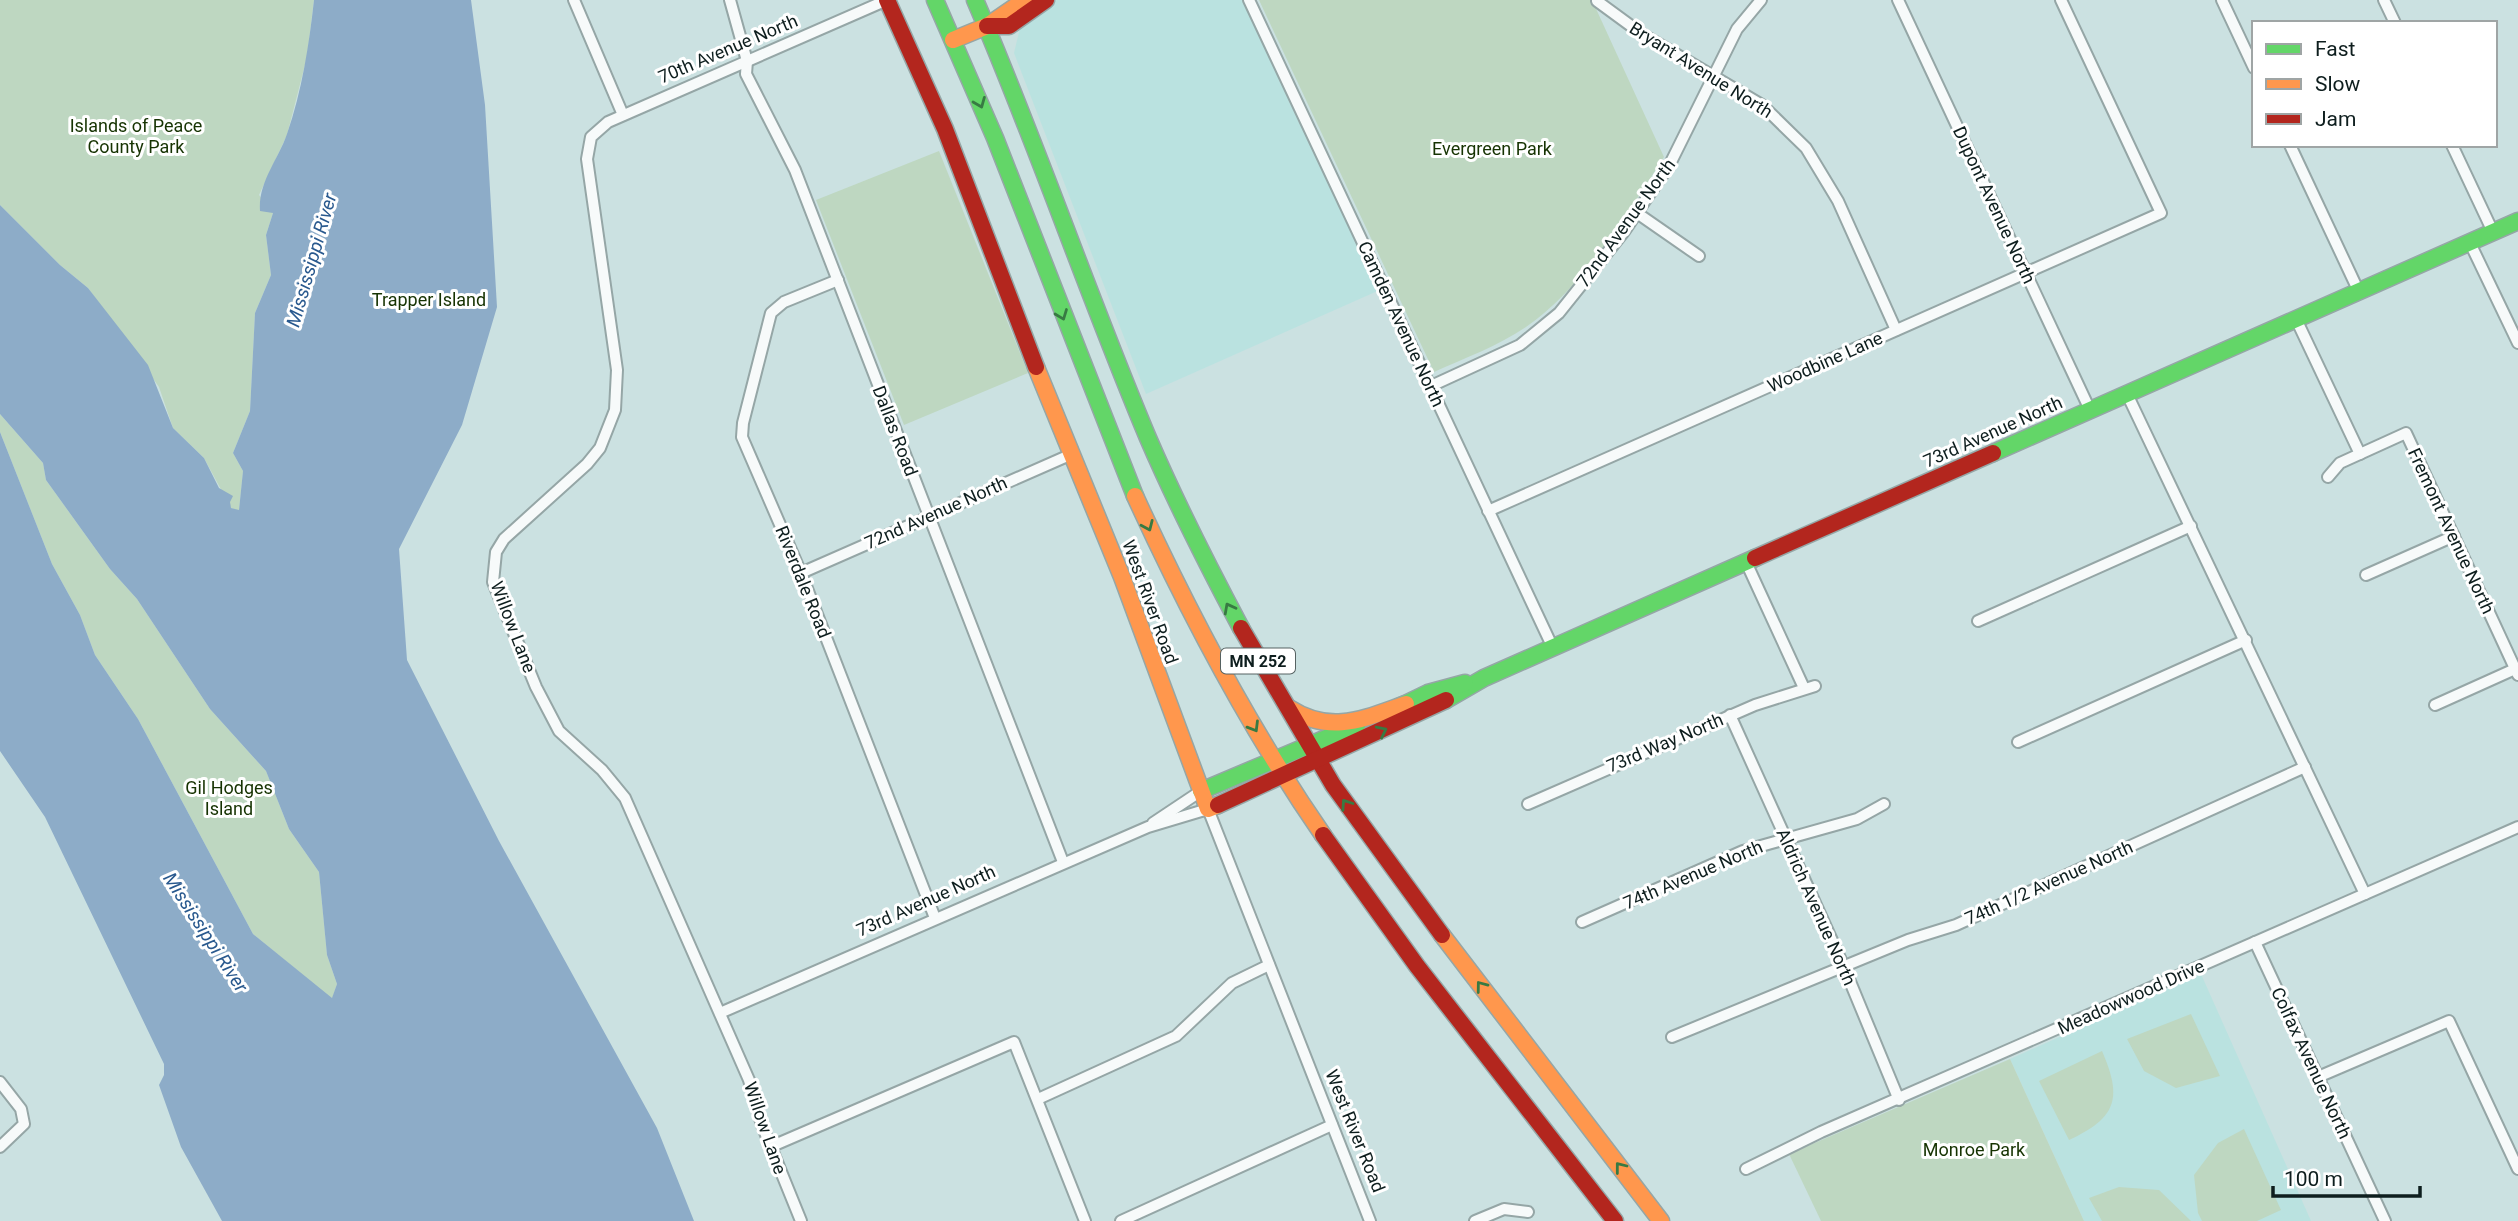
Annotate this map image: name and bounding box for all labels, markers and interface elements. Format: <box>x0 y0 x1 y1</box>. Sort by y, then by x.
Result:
street label: 70th Avenue North <box>655 10 801 87</box>
street label: Bryant Avenue North <box>1626 17 1777 122</box>
legend <box>2252 21 2497 147</box>
text: Fast <box>2315 37 2356 61</box>
text: Slow <box>2315 72 2361 96</box>
one-way arrow <box>972 96 986 109</box>
text: Jam <box>2315 107 2356 131</box>
park label: Islands of Peace County Park <box>70 115 202 157</box>
street label: Dupont Avenue North <box>1949 123 2040 287</box>
park label: Evergreen Park <box>1432 138 1553 159</box>
street label: 72nd Avenue North <box>1572 154 1679 291</box>
water label: Mississippi River <box>281 190 342 330</box>
street label: Camden Avenue North <box>1354 238 1449 410</box>
park label: Trapper Island <box>372 289 486 310</box>
one-way arrow <box>1054 309 1068 321</box>
street label: Woodbine Lane <box>1764 327 1886 396</box>
street label: Dallas Road <box>869 383 922 479</box>
street label: 73rd Avenue North <box>1920 392 2065 472</box>
street label: Fremont Avenue North <box>2404 445 2499 617</box>
street label: 72nd Avenue North <box>861 472 1010 553</box>
one-way arrow <box>1140 519 1154 531</box>
street label: Riverdale Road <box>771 523 836 641</box>
street label: West River Road <box>1118 537 1183 667</box>
street label: Willow Lane <box>486 578 541 676</box>
one-way arrow <box>1224 603 1238 615</box>
road number: MN 252 <box>1221 648 1295 674</box>
street label: 73rd Way North <box>1603 709 1726 777</box>
one-way arrow <box>1246 719 1259 732</box>
one-way arrow <box>1374 725 1387 739</box>
park label: Gil Hodges Island <box>185 777 273 819</box>
one-way arrow <box>1341 799 1354 812</box>
street label: Aldrich Avenue North <box>1772 825 1860 988</box>
street label: 74th Avenue North <box>1620 836 1766 913</box>
street label: 74th 1/2 Avenue North <box>1962 836 2136 929</box>
street label: 73rd Avenue North <box>853 861 998 941</box>
water label: Mississippi River <box>158 868 253 997</box>
street label: Meadowwood Drive <box>2054 955 2207 1038</box>
one-way arrow <box>1477 982 1490 994</box>
street label: Colfax Avenue North <box>2267 984 2356 1142</box>
street label: West River Road <box>1321 1066 1390 1195</box>
street label: Willow Lane <box>740 1079 791 1177</box>
park label: Monroe Park <box>1923 1139 2026 1160</box>
scale bar <box>2273 1154 2420 1198</box>
one-way arrow <box>1615 1162 1628 1175</box>
text: 100 m <box>2284 1167 2343 1191</box>

